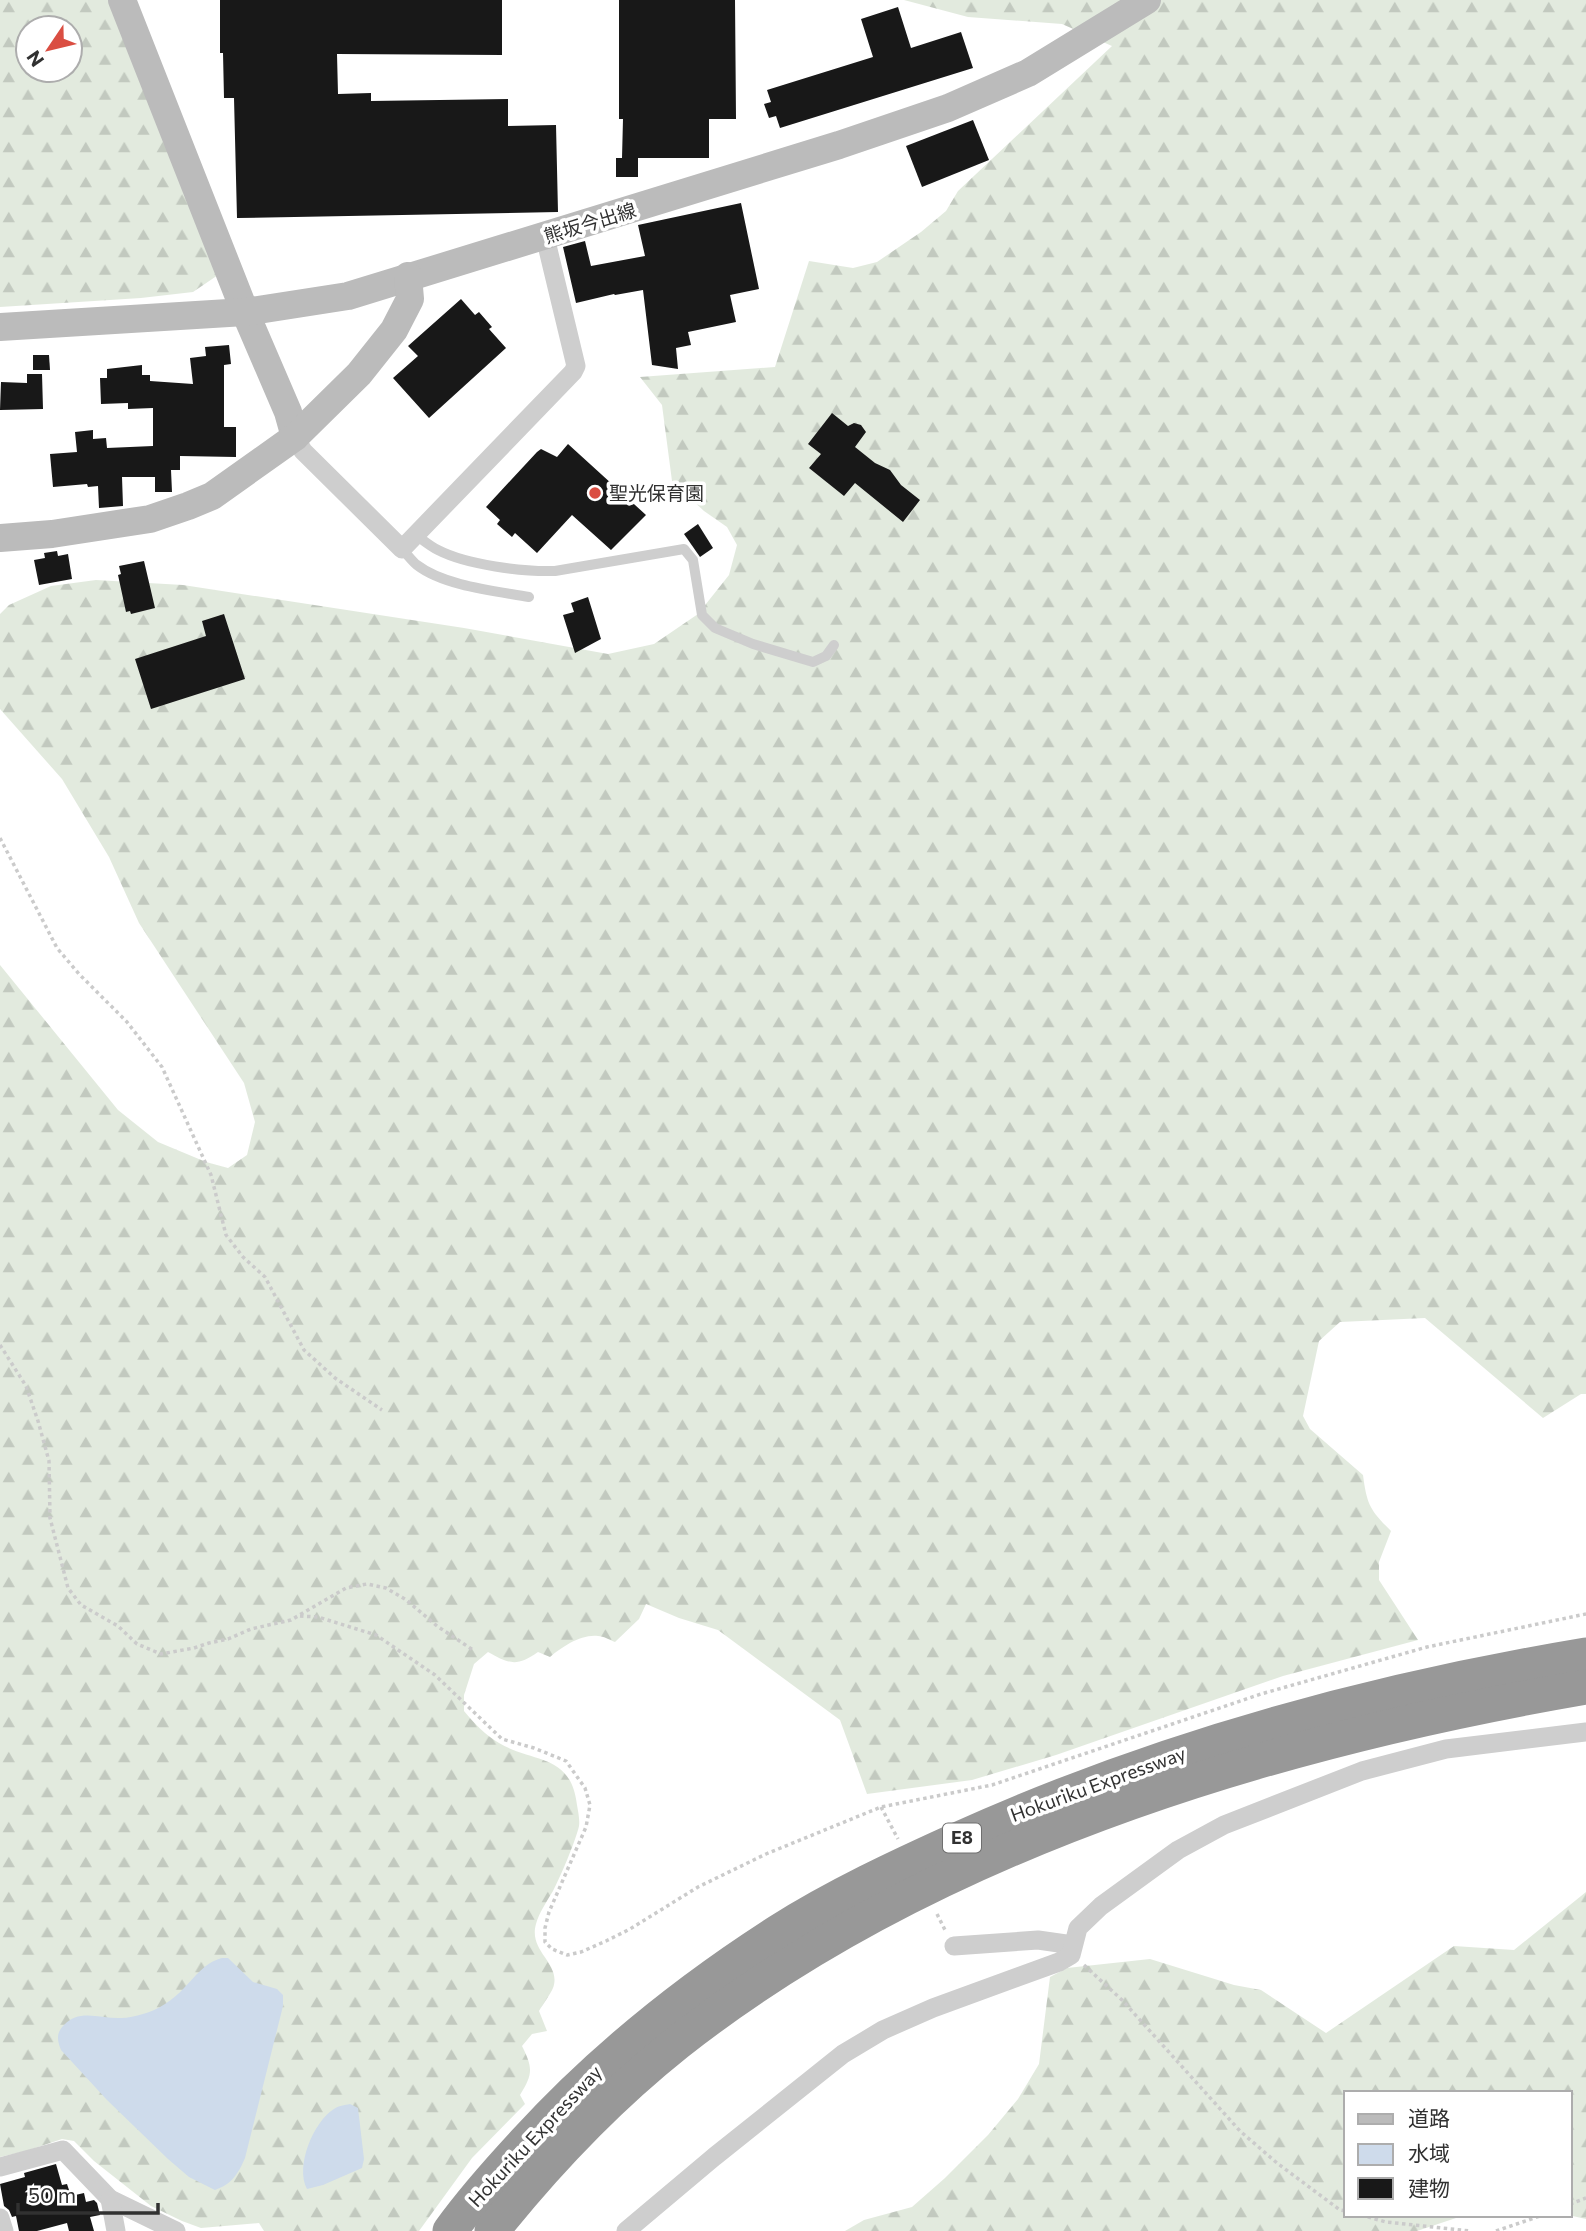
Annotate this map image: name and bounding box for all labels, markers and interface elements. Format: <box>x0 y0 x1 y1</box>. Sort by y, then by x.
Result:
north arrow <box>14 14 84 84</box>
text: N <box>21 47 48 71</box>
street label: 熊坂今出線 <box>541 198 639 247</box>
place label: 聖光保育園 <box>609 481 704 504</box>
marker: 聖光保育園 <box>587 485 603 501</box>
street label: Hokuriku Expressway <box>1007 1741 1189 1826</box>
road number: E8 <box>943 1824 981 1852</box>
street label: Hokuriku Expressway <box>463 2060 606 2211</box>
legend <box>1344 2091 1572 2217</box>
text: 道路 <box>1408 2105 1450 2130</box>
text: 水域 <box>1408 2140 1450 2165</box>
scale bar <box>18 2172 158 2216</box>
text: 建物 <box>1408 2175 1450 2200</box>
text: 50 m <box>28 2182 76 2207</box>

